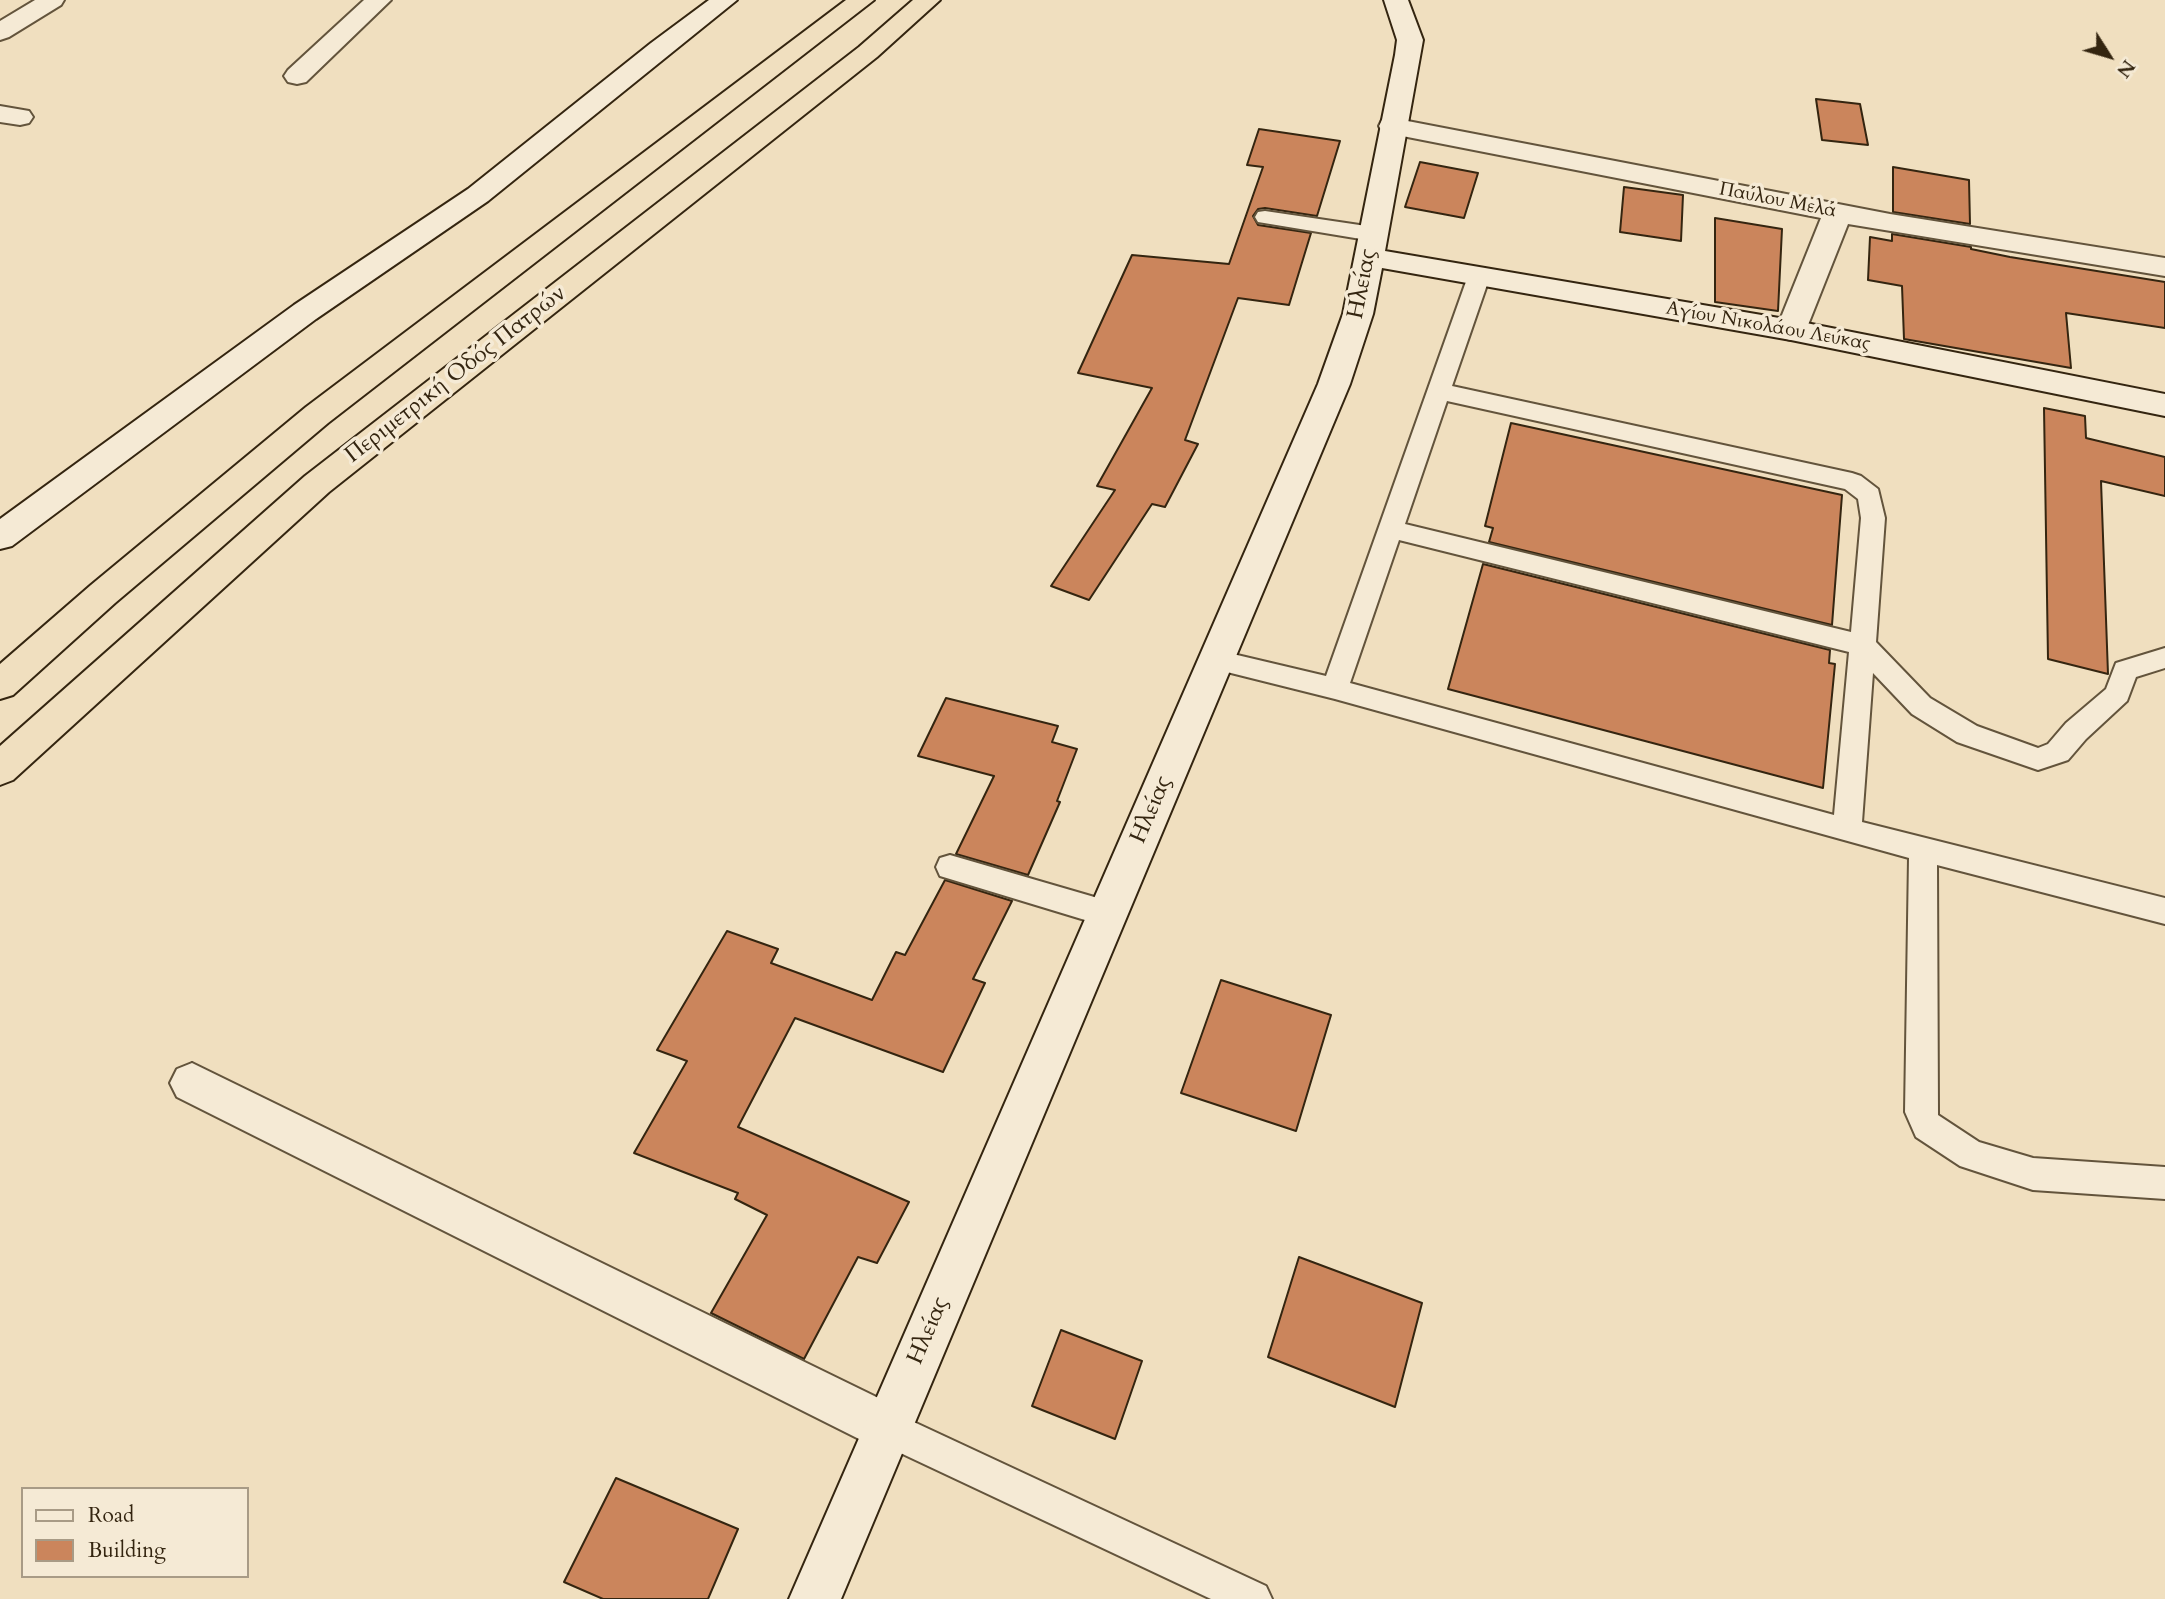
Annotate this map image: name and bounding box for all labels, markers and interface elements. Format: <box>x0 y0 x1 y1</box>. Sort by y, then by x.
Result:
north arrow <box>2074 21 2144 91</box>
text: N <box>2110 54 2141 83</box>
street label: Παύλου Μελά <box>1717 178 1839 224</box>
street label: Ηλείας <box>1343 247 1383 321</box>
street label: Περιμετρική Οδός Πατρών <box>340 280 572 470</box>
street label: Αγίου Νικολάου Λεύκας <box>1664 298 1872 356</box>
street label: Ηλείας <box>1125 772 1179 848</box>
street label: Ηλείας <box>902 1293 956 1369</box>
legend <box>21 1487 248 1578</box>
text: Road <box>88 1501 134 1530</box>
text: Building <box>88 1536 166 1565</box>

